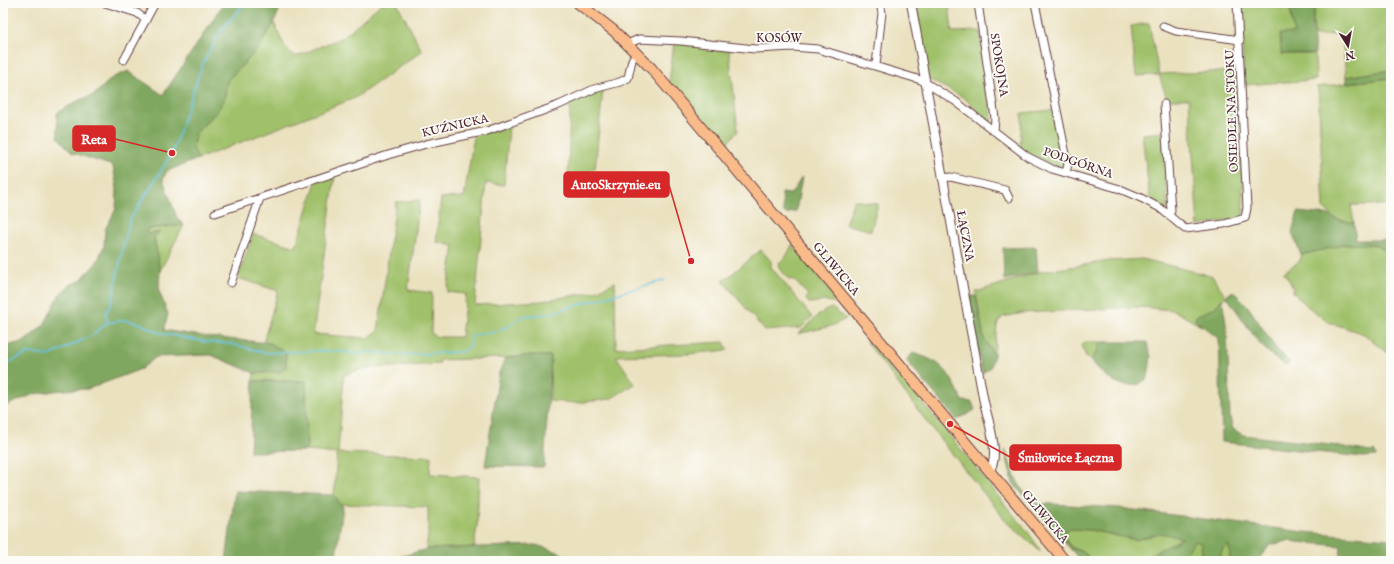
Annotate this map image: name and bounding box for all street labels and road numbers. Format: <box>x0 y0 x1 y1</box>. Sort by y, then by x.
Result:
street label: KOSÓW <box>756 30 802 46</box>
street label: SPOKOJNA <box>986 32 1012 99</box>
street label: OSIEDLE NA STOKU <box>1222 49 1242 173</box>
street label: KUŹNICKA <box>420 110 491 141</box>
street label: PODGÓRNA <box>1041 143 1116 182</box>
street label: ŁĄCZNA <box>953 209 977 264</box>
street label: GLIWICKA <box>809 239 863 299</box>
street label: GLIWICKA <box>1018 487 1072 547</box>

